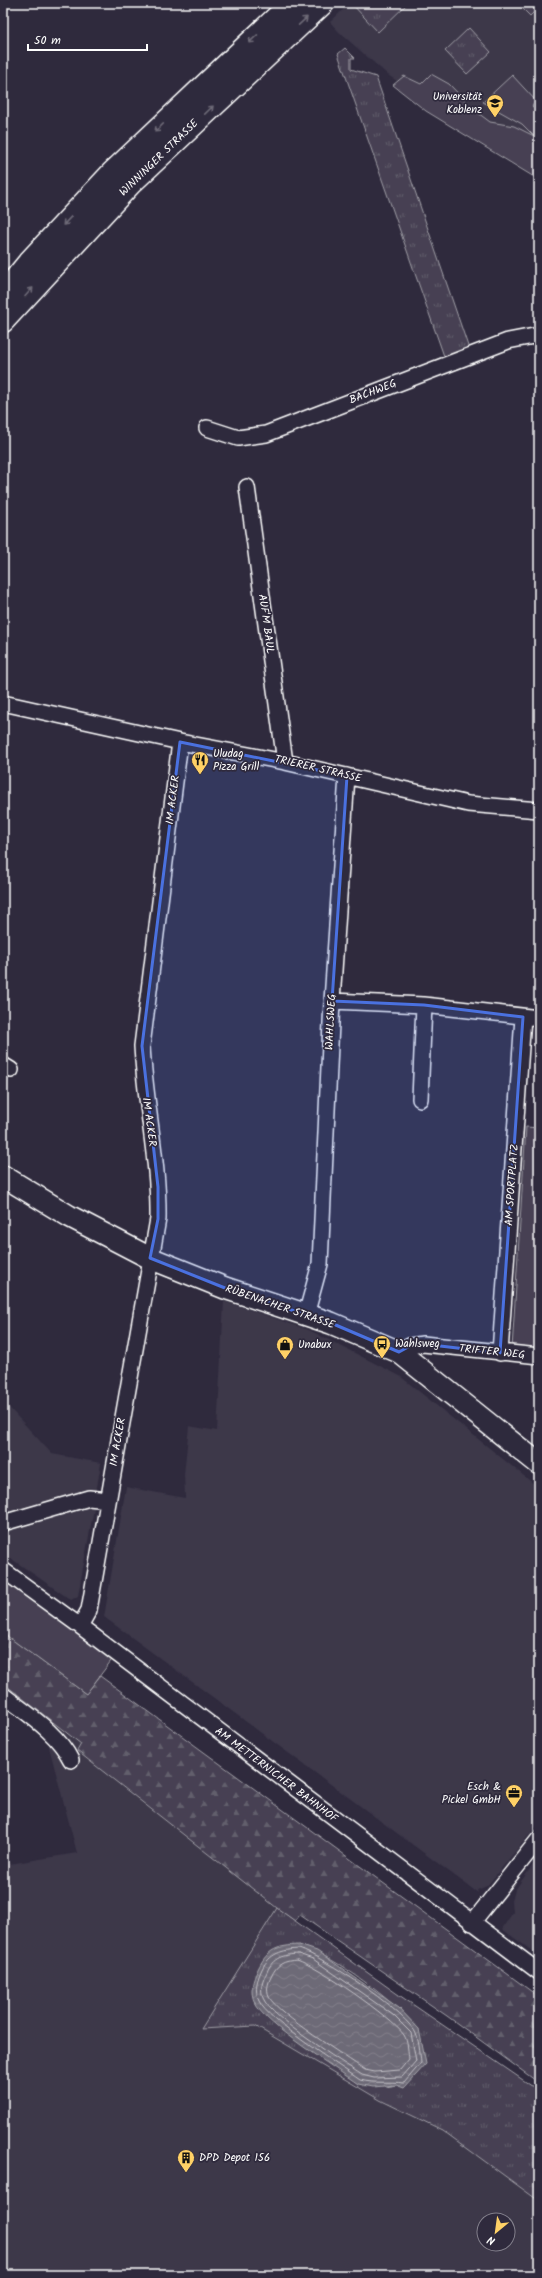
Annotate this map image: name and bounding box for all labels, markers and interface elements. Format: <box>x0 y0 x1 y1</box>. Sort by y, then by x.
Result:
one-way arrow <box>298 17 308 26</box>
scale bar <box>28 26 147 52</box>
text: 50 m <box>34 31 61 50</box>
one-way arrow <box>248 34 258 44</box>
place label: Universität Koblenz <box>433 88 483 119</box>
school or university icon: Universität Koblenz <box>485 93 505 118</box>
one-way arrow <box>204 105 214 115</box>
street label: WINNINGER STRASSE <box>115 115 203 201</box>
one-way arrow <box>154 124 164 133</box>
one-way arrow <box>63 216 72 226</box>
one-way arrow <box>25 287 34 298</box>
street label: BACHWEG <box>347 375 399 409</box>
street label: AUF'M BAUL <box>253 593 279 655</box>
place label: Uludag Pizza Grill <box>213 745 260 776</box>
restaurant icon: Uludag Pizza Grill <box>190 750 210 775</box>
street label: TRIERER STRASSE <box>273 750 364 788</box>
street label: IM ACKER <box>161 774 185 825</box>
street label: WAHLSWEG <box>321 993 341 1051</box>
street label: IM ACKER <box>137 1096 161 1148</box>
street label: AM SPORTPLATZ <box>500 1143 524 1227</box>
street label: RÜBENACHER STRASSE <box>223 1280 338 1334</box>
bus stop icon: Wahlsweg <box>372 1334 392 1359</box>
shop icon: Unabux <box>275 1335 295 1360</box>
place label: Wahlsweg <box>395 1335 440 1353</box>
place label: Unabux <box>298 1336 332 1354</box>
street label: TRIFTER WEG <box>458 1340 526 1364</box>
street label: IM ACKER <box>105 1416 131 1468</box>
street label: AM METTERNICHER BAHNHOF <box>211 1723 342 1828</box>
place label: Esch & Pickel GmbH <box>442 1778 501 1809</box>
office icon: Esch & Pickel GmbH <box>504 1783 524 1808</box>
building icon: DPD Depot 156 <box>176 2148 196 2173</box>
place label: DPD Depot 156 <box>199 2149 270 2167</box>
north arrow <box>476 2212 516 2252</box>
text: N <box>484 2230 499 2249</box>

